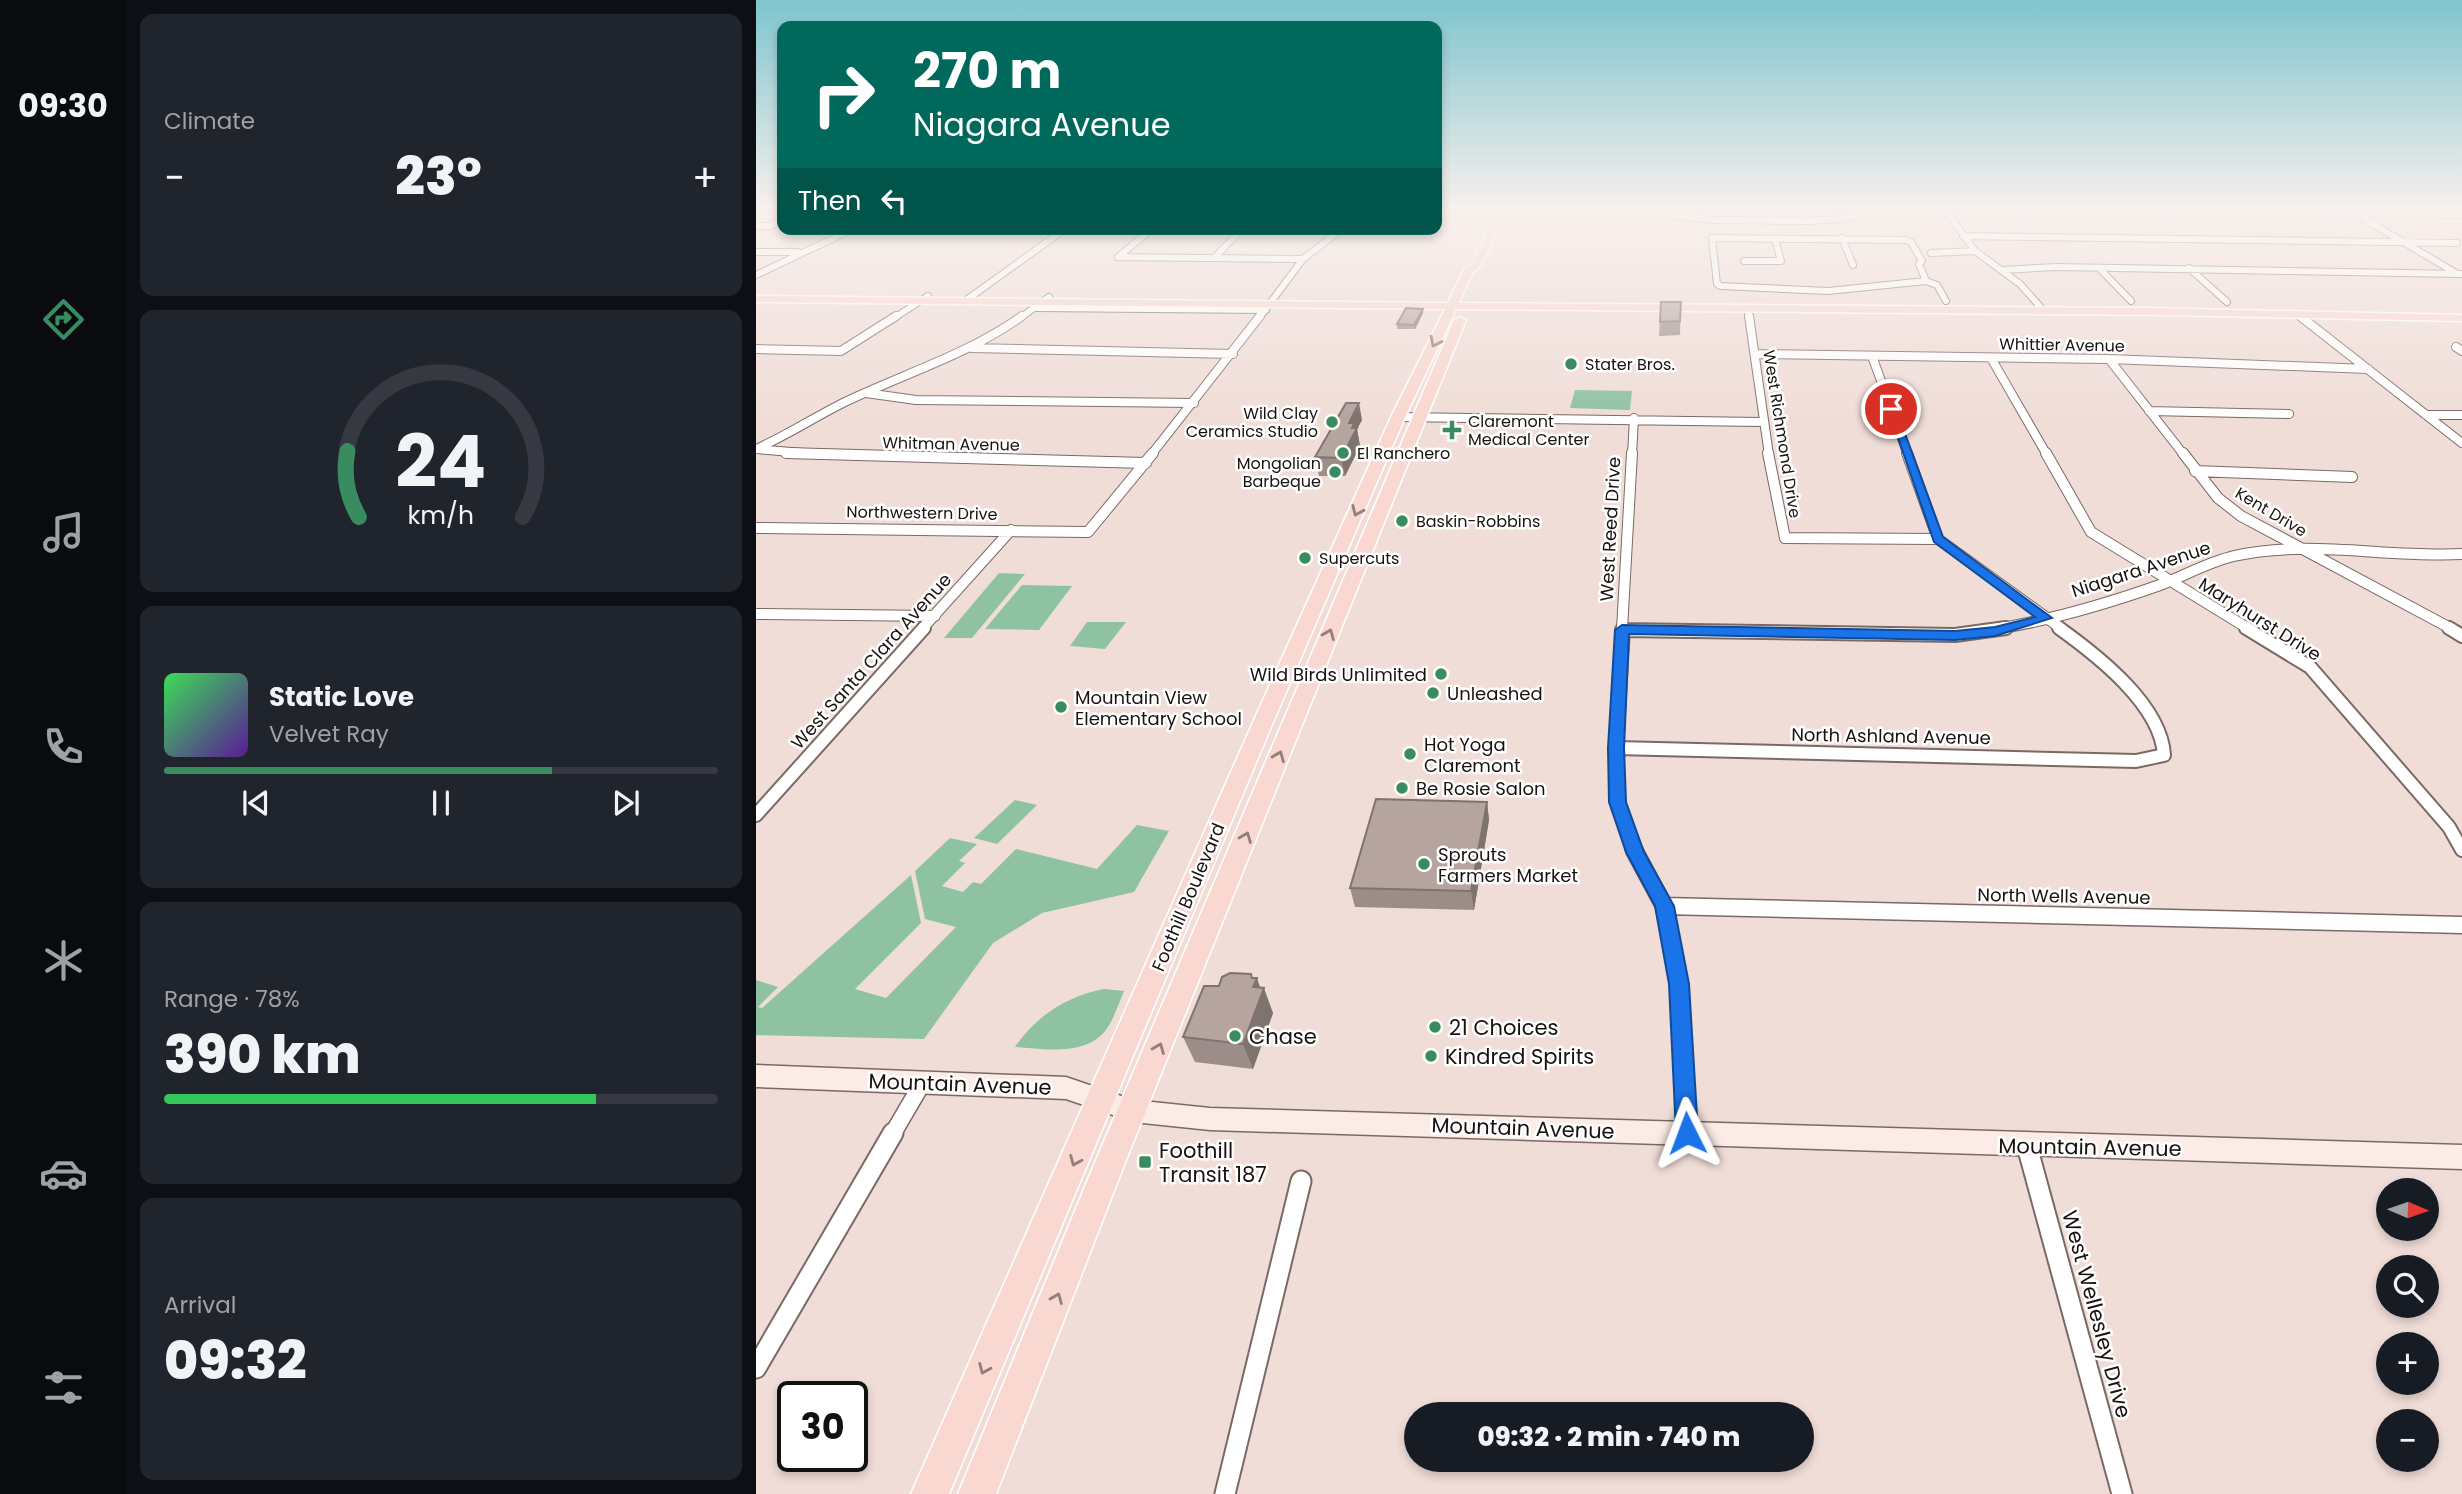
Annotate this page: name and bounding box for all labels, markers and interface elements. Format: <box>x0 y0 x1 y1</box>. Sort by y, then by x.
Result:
text: 270 m <box>913 37 1061 105</box>
icon: right <box>798 49 889 140</box>
text: 09:30 <box>18 83 108 128</box>
text: Niagara Avenue <box>913 102 1171 147</box>
text: Climate <box>164 105 255 137</box>
text: 23° <box>395 140 482 213</box>
text: − <box>164 151 185 204</box>
text: + <box>692 151 718 204</box>
icon: left <box>875 182 913 220</box>
text: Then <box>798 183 861 219</box>
icon: directions <box>39 295 88 344</box>
street label: Whittier Avenue <box>1999 332 2125 358</box>
one-way arrow <box>1429 335 1443 347</box>
street label: West Richmond Drive <box>1757 348 1807 520</box>
place label: Stater Bros. <box>1585 353 1675 376</box>
marker: Stater Bros. <box>1563 356 1579 372</box>
pin <box>1861 379 1921 439</box>
icon: arrive <box>1872 390 1910 428</box>
place label: Wild Clay Ceramics Studio <box>1186 402 1318 443</box>
place label: Claremont Medical Center <box>1468 410 1589 451</box>
text: 24 <box>396 411 486 512</box>
marker: Wild Clay Ceramics Studio <box>1324 414 1340 430</box>
marker: Claremont Medical Center <box>1442 420 1462 440</box>
street label: Whitman Avenue <box>882 431 1020 457</box>
place label: El Ranchero <box>1357 442 1450 465</box>
marker: El Ranchero <box>1335 445 1351 461</box>
place label: Mongolian Barbeque <box>1237 452 1321 493</box>
street label: West Reed Drive <box>1594 456 1626 602</box>
marker: Mongolian Barbeque <box>1327 464 1343 480</box>
street label: Kent Drive <box>2231 482 2311 542</box>
text: km/h <box>408 498 474 533</box>
street label: Northwestern Drive <box>846 500 998 526</box>
one-way arrow <box>1351 504 1365 517</box>
icon: music <box>39 508 88 557</box>
place label: Baskin-Robbins <box>1416 510 1540 533</box>
marker: Baskin-Robbins <box>1394 513 1410 529</box>
street label: Niagara Avenue <box>2068 535 2214 603</box>
place label: Supercuts <box>1319 547 1399 570</box>
marker: Supercuts <box>1297 550 1313 566</box>
street label: West Santa Clara Avenue <box>785 568 957 754</box>
street label: Maryhurst Drive <box>2194 571 2326 667</box>
one-way arrow <box>1321 629 1335 642</box>
place label: Wild Birds Unlimited <box>1250 662 1427 687</box>
marker: Wild Birds Unlimited <box>1433 666 1449 682</box>
text: Static Love <box>269 679 414 715</box>
place label: Unleashed <box>1447 681 1543 706</box>
place label: Mountain View Elementary School <box>1075 685 1242 731</box>
marker: Unleashed <box>1425 685 1441 701</box>
marker: Mountain View Elementary School <box>1053 699 1069 715</box>
text: Velvet Ray <box>269 718 389 750</box>
icon: phone <box>39 722 88 771</box>
street label: North Ashland Avenue <box>1791 722 1991 750</box>
place label: Hot Yoga Claremont <box>1424 732 1521 778</box>
marker: Hot Yoga Claremont <box>1402 746 1418 762</box>
one-way arrow <box>1270 751 1284 763</box>
place label: Be Rosie Salon <box>1416 776 1545 801</box>
marker: Be Rosie Salon <box>1394 780 1410 796</box>
icon: previous <box>237 784 275 822</box>
icon: pause <box>422 784 460 822</box>
icon: next <box>607 784 645 822</box>
street label: Foothill Boulevard <box>1145 819 1231 975</box>
one-way arrow <box>1237 832 1251 844</box>
place label: Sprouts Farmers Market <box>1438 842 1578 888</box>
marker: Sprouts Farmers Market <box>1416 856 1432 872</box>
street label: North Wells Avenue <box>1977 882 2151 910</box>
icon: climate <box>39 936 88 985</box>
text: Range · 78% <box>164 983 300 1015</box>
place label: 21 Choices <box>1449 1013 1558 1042</box>
text: 390 km <box>164 1018 360 1091</box>
marker: 21 Choices <box>1427 1019 1443 1035</box>
place label: Chase <box>1249 1022 1317 1051</box>
marker: Chase <box>1227 1028 1243 1044</box>
one-way arrow <box>1151 1042 1165 1055</box>
place label: Kindred Spirits <box>1445 1042 1594 1071</box>
marker: Kindred Spirits <box>1423 1048 1439 1064</box>
street label: Mountain Avenue <box>868 1066 1052 1102</box>
position arrow <box>1650 1096 1724 1170</box>
street label: Mountain Avenue <box>1431 1110 1615 1146</box>
street label: Mountain Avenue <box>1998 1131 2182 1163</box>
place label: Foothill Transit 187 <box>1159 1136 1267 1189</box>
icon: car <box>39 1149 88 1198</box>
one-way arrow <box>1069 1153 1083 1166</box>
marker: Foothill Transit 187 <box>1137 1154 1153 1170</box>
north arrow <box>2376 1178 2440 1241</box>
map controls <box>2376 1178 2439 1472</box>
street label: West Wellesley Drive <box>2055 1207 2139 1421</box>
button: search <box>2376 1255 2439 1318</box>
text: Arrival <box>164 1289 236 1321</box>
one-way arrow <box>1048 1292 1062 1304</box>
text: 09:32 <box>164 1324 307 1397</box>
button: + <box>2376 1332 2439 1395</box>
icon: filters <box>39 1363 88 1412</box>
one-way arrow <box>979 1363 993 1375</box>
speed limit sign: 30 <box>777 1381 868 1472</box>
button: − <box>2376 1409 2439 1472</box>
text: 09:32 · 2 min · 740 m <box>1478 1419 1740 1455</box>

